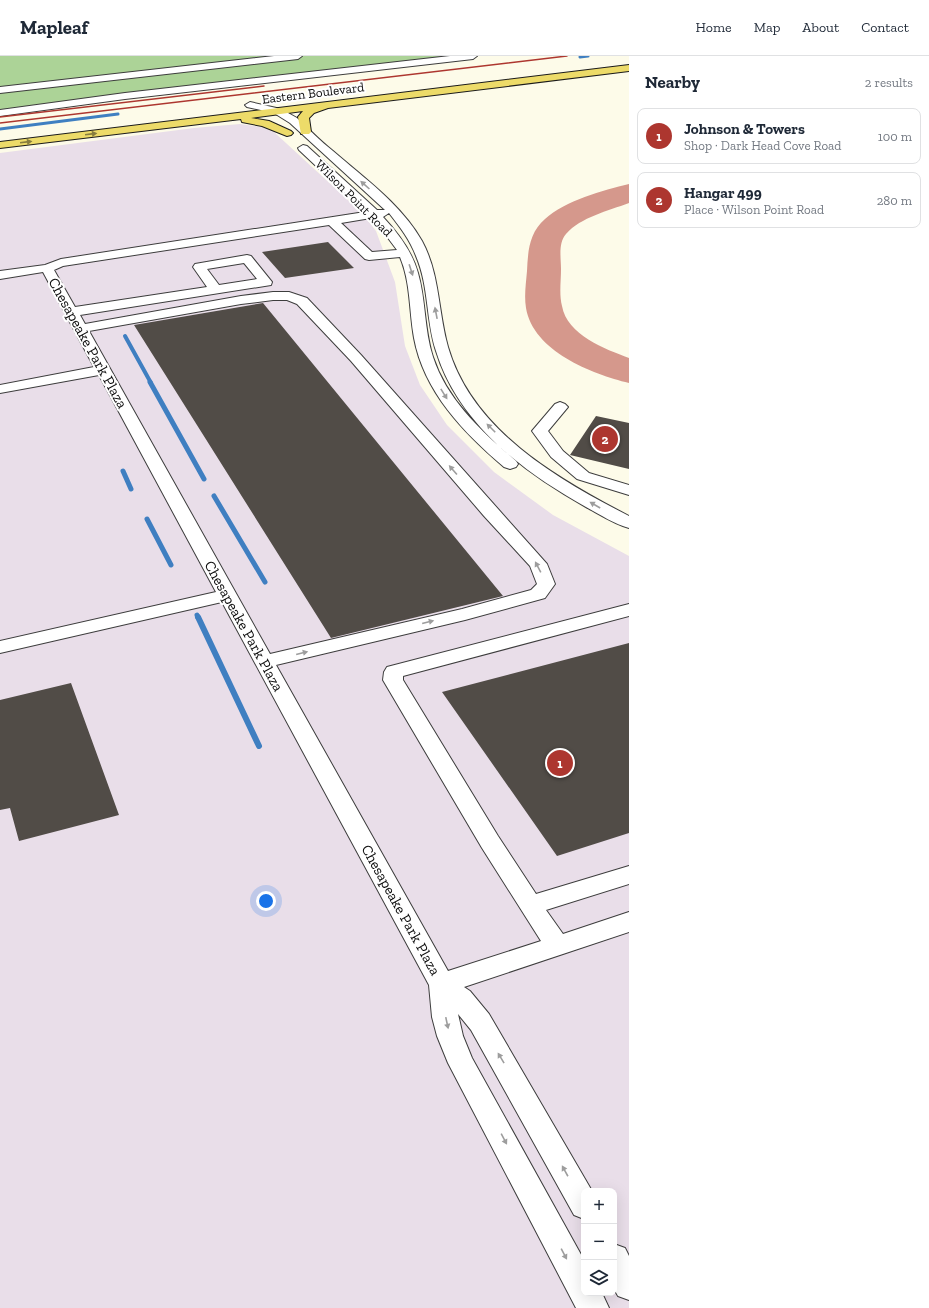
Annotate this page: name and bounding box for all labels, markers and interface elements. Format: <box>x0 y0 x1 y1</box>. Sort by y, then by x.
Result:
text: Mapleaf <box>20 16 88 39</box>
text: Home <box>696 19 732 36</box>
text: Map <box>754 19 780 36</box>
text: About <box>802 19 839 36</box>
text: Contact <box>861 19 909 36</box>
text: Nearby <box>645 72 700 92</box>
text: 2 results <box>865 75 913 90</box>
street label: Eastern Boulevard <box>261 79 365 107</box>
text: Johnson & Towers <box>684 120 805 138</box>
text: 1 <box>656 129 662 144</box>
text: 100 m <box>878 129 912 144</box>
one-way arrow <box>85 131 97 137</box>
text: Shop · Dark Head Cove Road <box>684 138 842 153</box>
one-way arrow <box>20 139 32 145</box>
street label: Wilson Point Road <box>312 156 396 240</box>
one-way arrow <box>360 180 370 190</box>
text: Hangar 499 <box>684 184 762 202</box>
text: 2 <box>656 193 662 208</box>
text: 280 m <box>877 193 912 208</box>
text: Place · Wilson Point Road <box>684 202 824 217</box>
one-way arrow <box>408 265 414 277</box>
street label: Chesapeake Park Plaza <box>45 274 131 412</box>
one-way arrow <box>433 307 439 319</box>
one-way arrow <box>440 389 448 400</box>
one-way arrow <box>486 423 496 433</box>
pin: 2 <box>592 424 618 454</box>
one-way arrow <box>448 465 457 475</box>
one-way arrow <box>589 502 600 509</box>
street label: Chesapeake Park Plaza <box>201 557 287 695</box>
one-way arrow <box>535 562 541 573</box>
one-way arrow <box>422 619 434 625</box>
one-way arrow <box>296 650 308 656</box>
pin: 1 <box>547 748 573 778</box>
street label: Chesapeake Park Plaza <box>358 841 444 979</box>
your location <box>256 891 276 911</box>
one-way arrow <box>444 1017 450 1029</box>
one-way arrow <box>497 1052 504 1064</box>
one-way arrow <box>500 1133 507 1145</box>
one-way arrow <box>562 1165 568 1176</box>
map controls <box>581 1188 617 1296</box>
button: + <box>581 1188 617 1224</box>
button: − <box>581 1224 617 1260</box>
one-way arrow <box>561 1248 568 1260</box>
button: layers <box>581 1260 617 1296</box>

